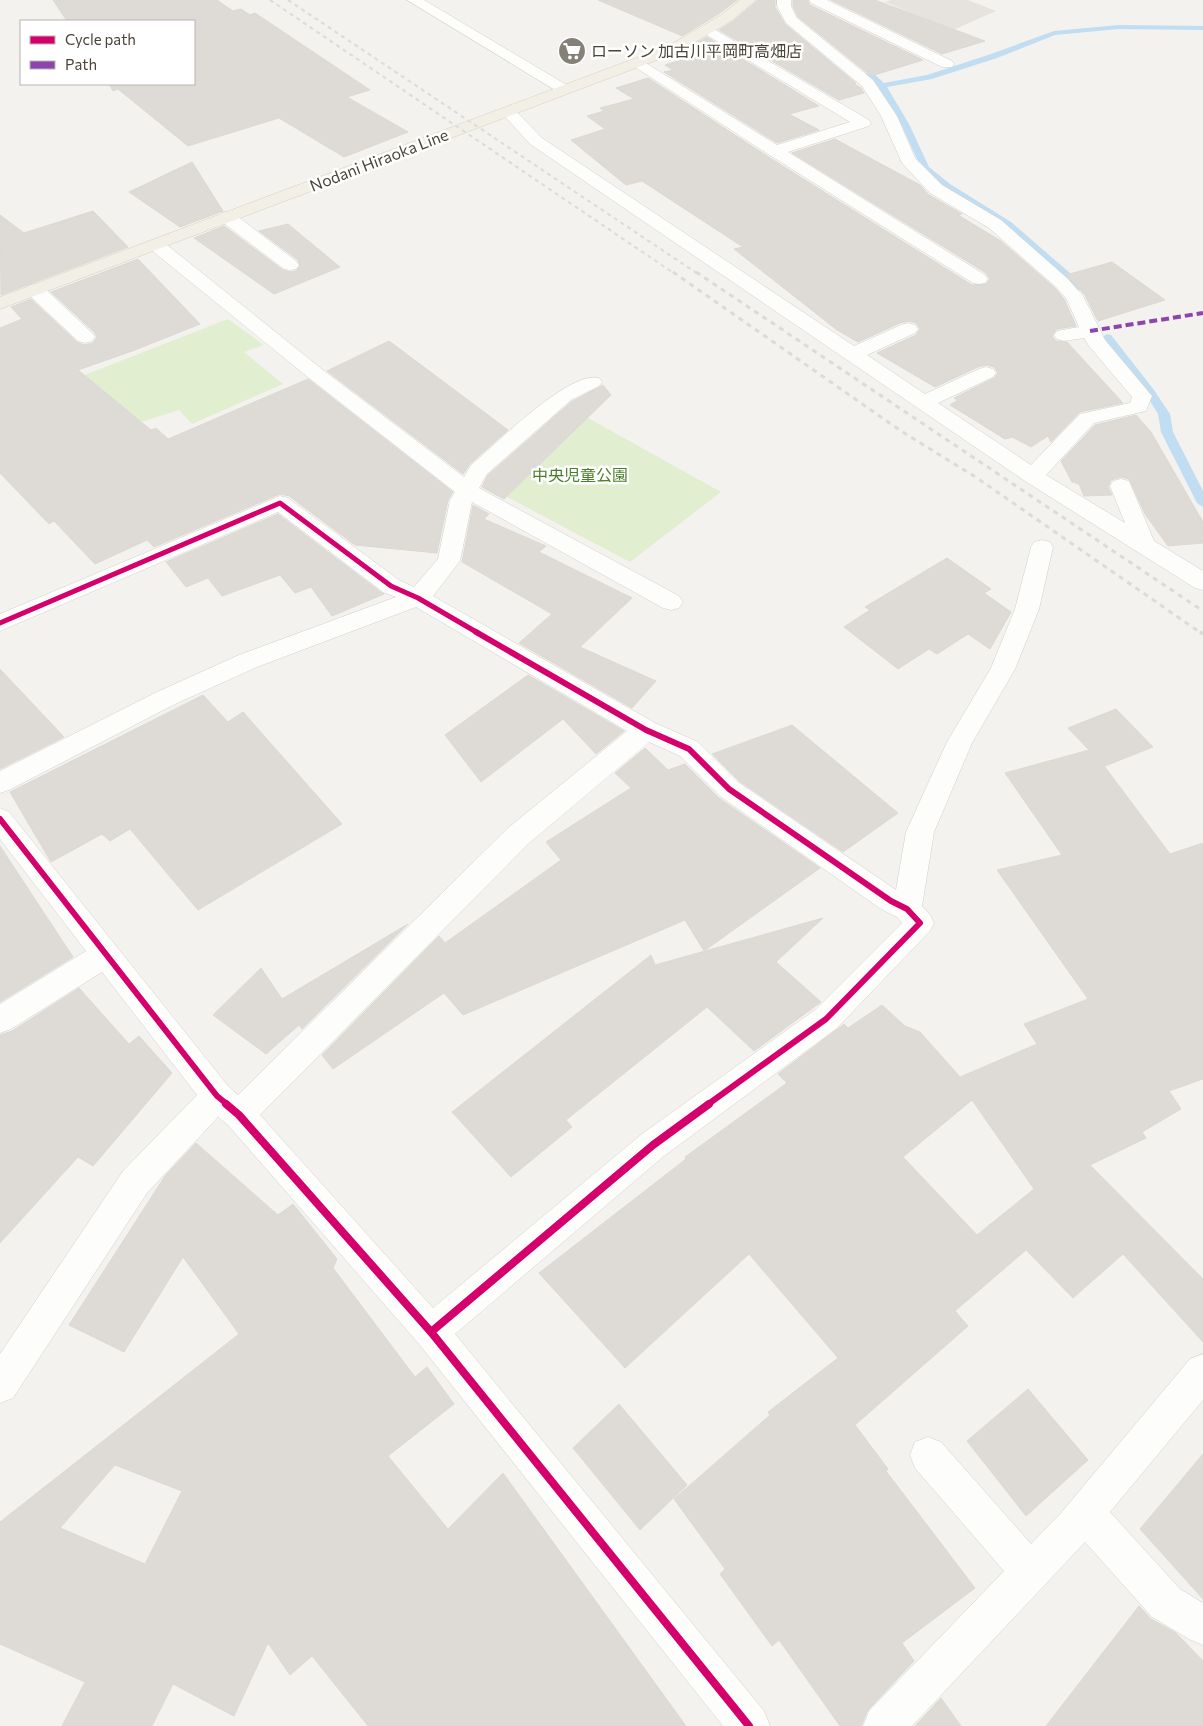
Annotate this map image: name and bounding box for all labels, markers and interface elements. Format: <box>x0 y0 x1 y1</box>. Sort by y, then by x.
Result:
legend <box>20 20 195 85</box>
text: Cycle path <box>65 30 136 48</box>
supermarket icon: ローソン 加古川平岡町高畑店 <box>557 36 587 66</box>
place label: ローソン 加古川平岡町高畑店 <box>591 41 802 60</box>
text: Path <box>65 55 97 73</box>
street label: Nodani Hiraoka Line <box>307 124 451 195</box>
park label: 中央児童公園 <box>532 465 628 484</box>

